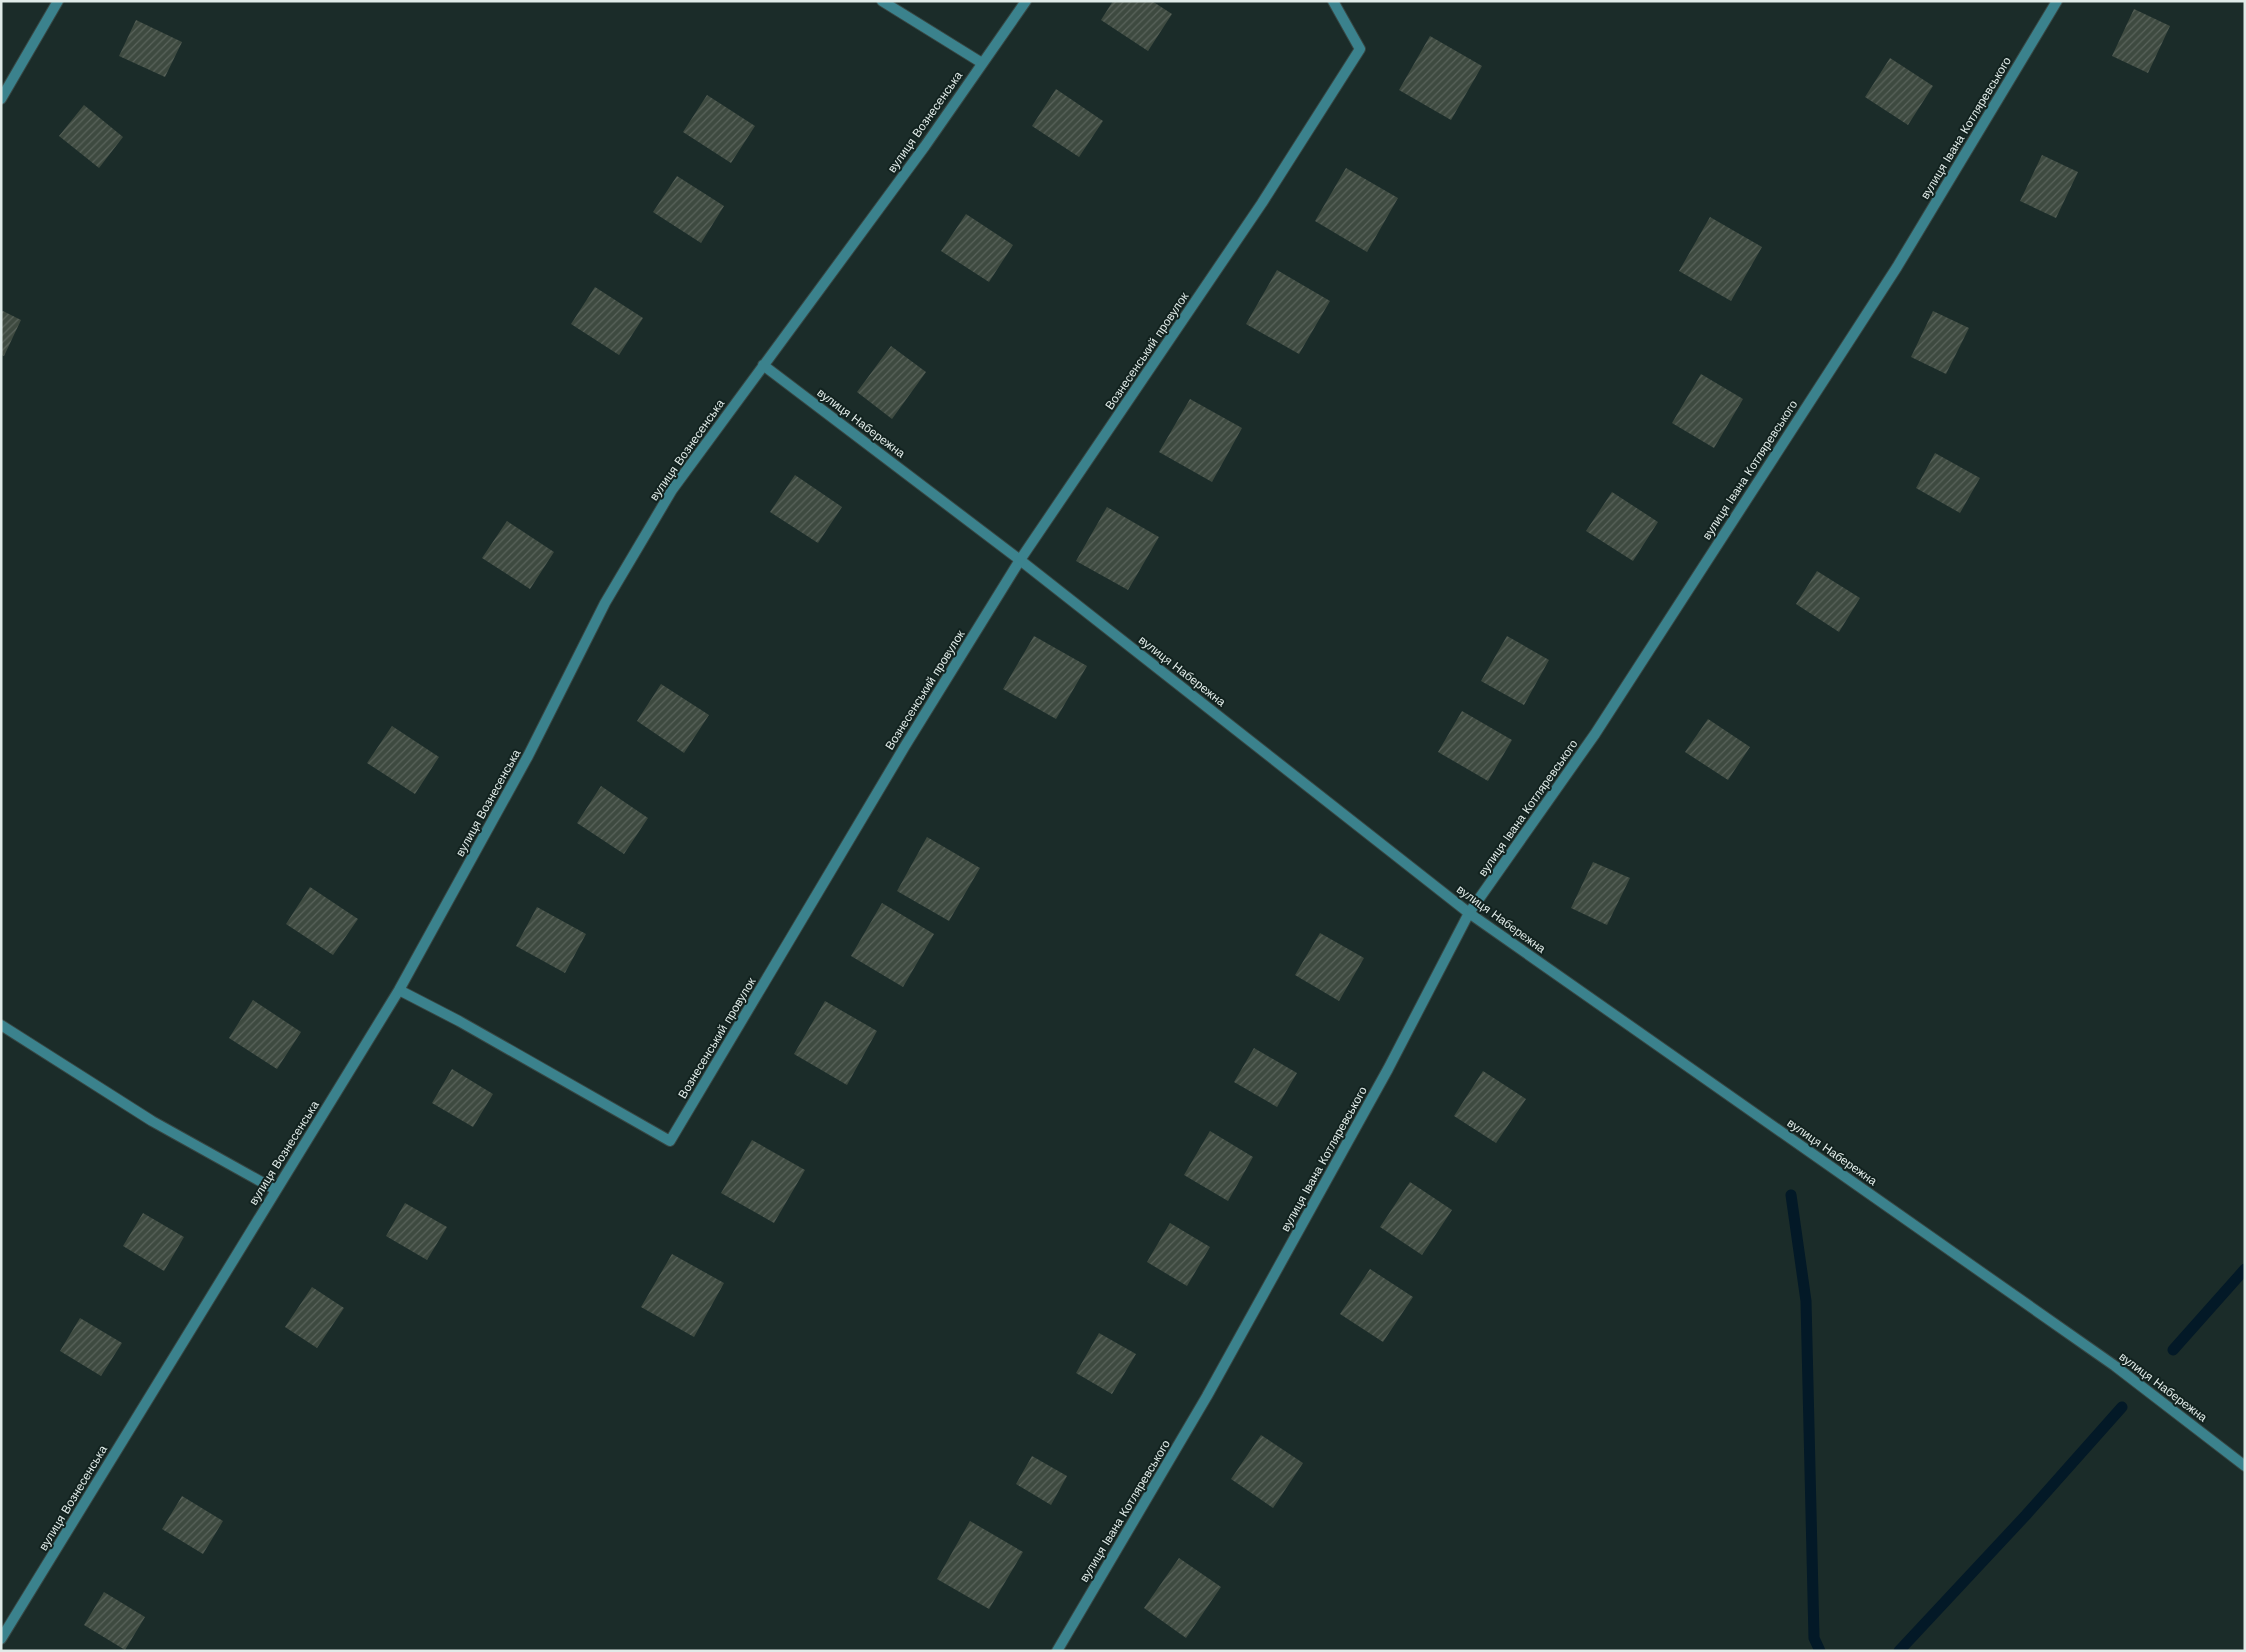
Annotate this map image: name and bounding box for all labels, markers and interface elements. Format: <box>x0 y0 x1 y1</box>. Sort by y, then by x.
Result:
street label: вулиця Івана Котляревського <box>1918 54 2014 202</box>
street label: вулиця Вознесенська <box>885 69 965 175</box>
street label: Вознесенський провулок <box>1102 289 1192 412</box>
street label: вулиця Набережна <box>814 385 908 461</box>
street label: вулиця Вознесенська <box>647 397 727 503</box>
street label: вулиця Івана Котляревського <box>1700 397 1801 542</box>
street label: Вознесенський провулок <box>882 627 968 752</box>
street label: вулиця Набережна <box>1136 633 1228 709</box>
street label: вулиця Івана Котляревського <box>1475 737 1581 879</box>
street label: вулиця Вознесенська <box>453 747 523 859</box>
street label: вулиця Набережна <box>1454 882 1548 956</box>
street label: Вознесенський провулок <box>675 974 759 1101</box>
street label: вулиця Івана Котляревського <box>1278 1084 1370 1234</box>
street label: вулиця Вознесенська <box>246 1098 322 1208</box>
street label: вулиця Набережна <box>1784 1116 1880 1188</box>
street label: вулиця Набережна <box>2116 1349 2210 1425</box>
street label: вулиця Івана Котляревського <box>1077 1437 1173 1585</box>
street label: вулиця Вознесенська <box>36 1443 110 1553</box>

